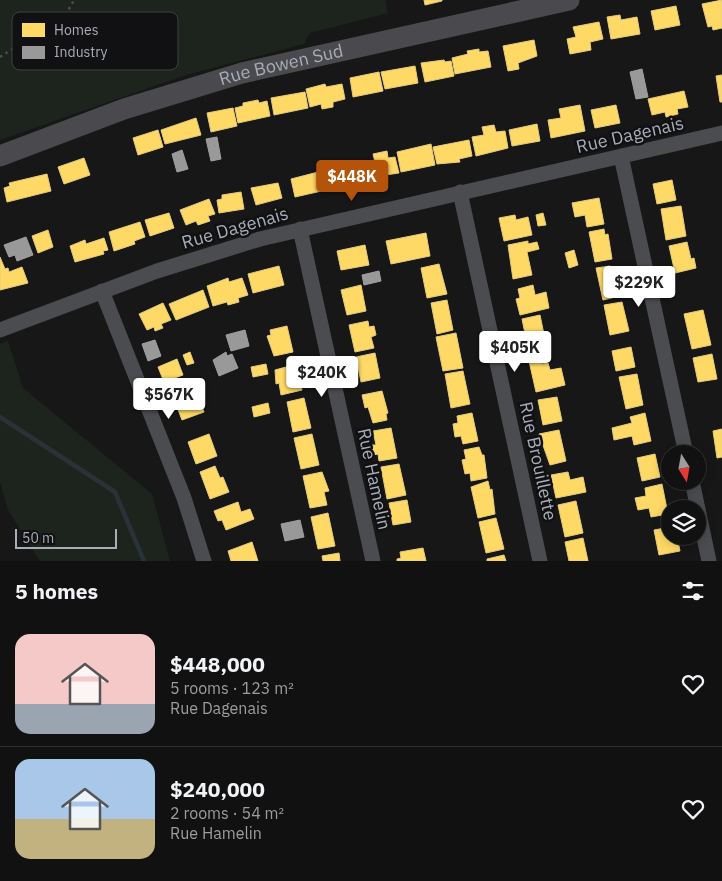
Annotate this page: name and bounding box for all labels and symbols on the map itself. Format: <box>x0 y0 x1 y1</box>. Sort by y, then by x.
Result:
legend <box>12 12 178 70</box>
text: Homes <box>54 21 99 39</box>
street label: Rue Bowen Sud <box>216 39 345 90</box>
text: Industry <box>54 43 108 61</box>
street label: Rue Dagenais <box>574 111 686 158</box>
pin: $448K <box>317 160 387 202</box>
street label: Rue Dagenais <box>179 201 291 254</box>
pin: $229K <box>604 266 674 308</box>
pin: $405K <box>480 330 550 373</box>
pin: $240K <box>287 356 357 398</box>
pin: $567K <box>134 378 204 420</box>
street label: Rue Brouillette <box>515 399 562 522</box>
street label: Rue Hamelin <box>352 426 396 532</box>
north arrow <box>661 445 706 490</box>
scale bar <box>15 526 118 549</box>

